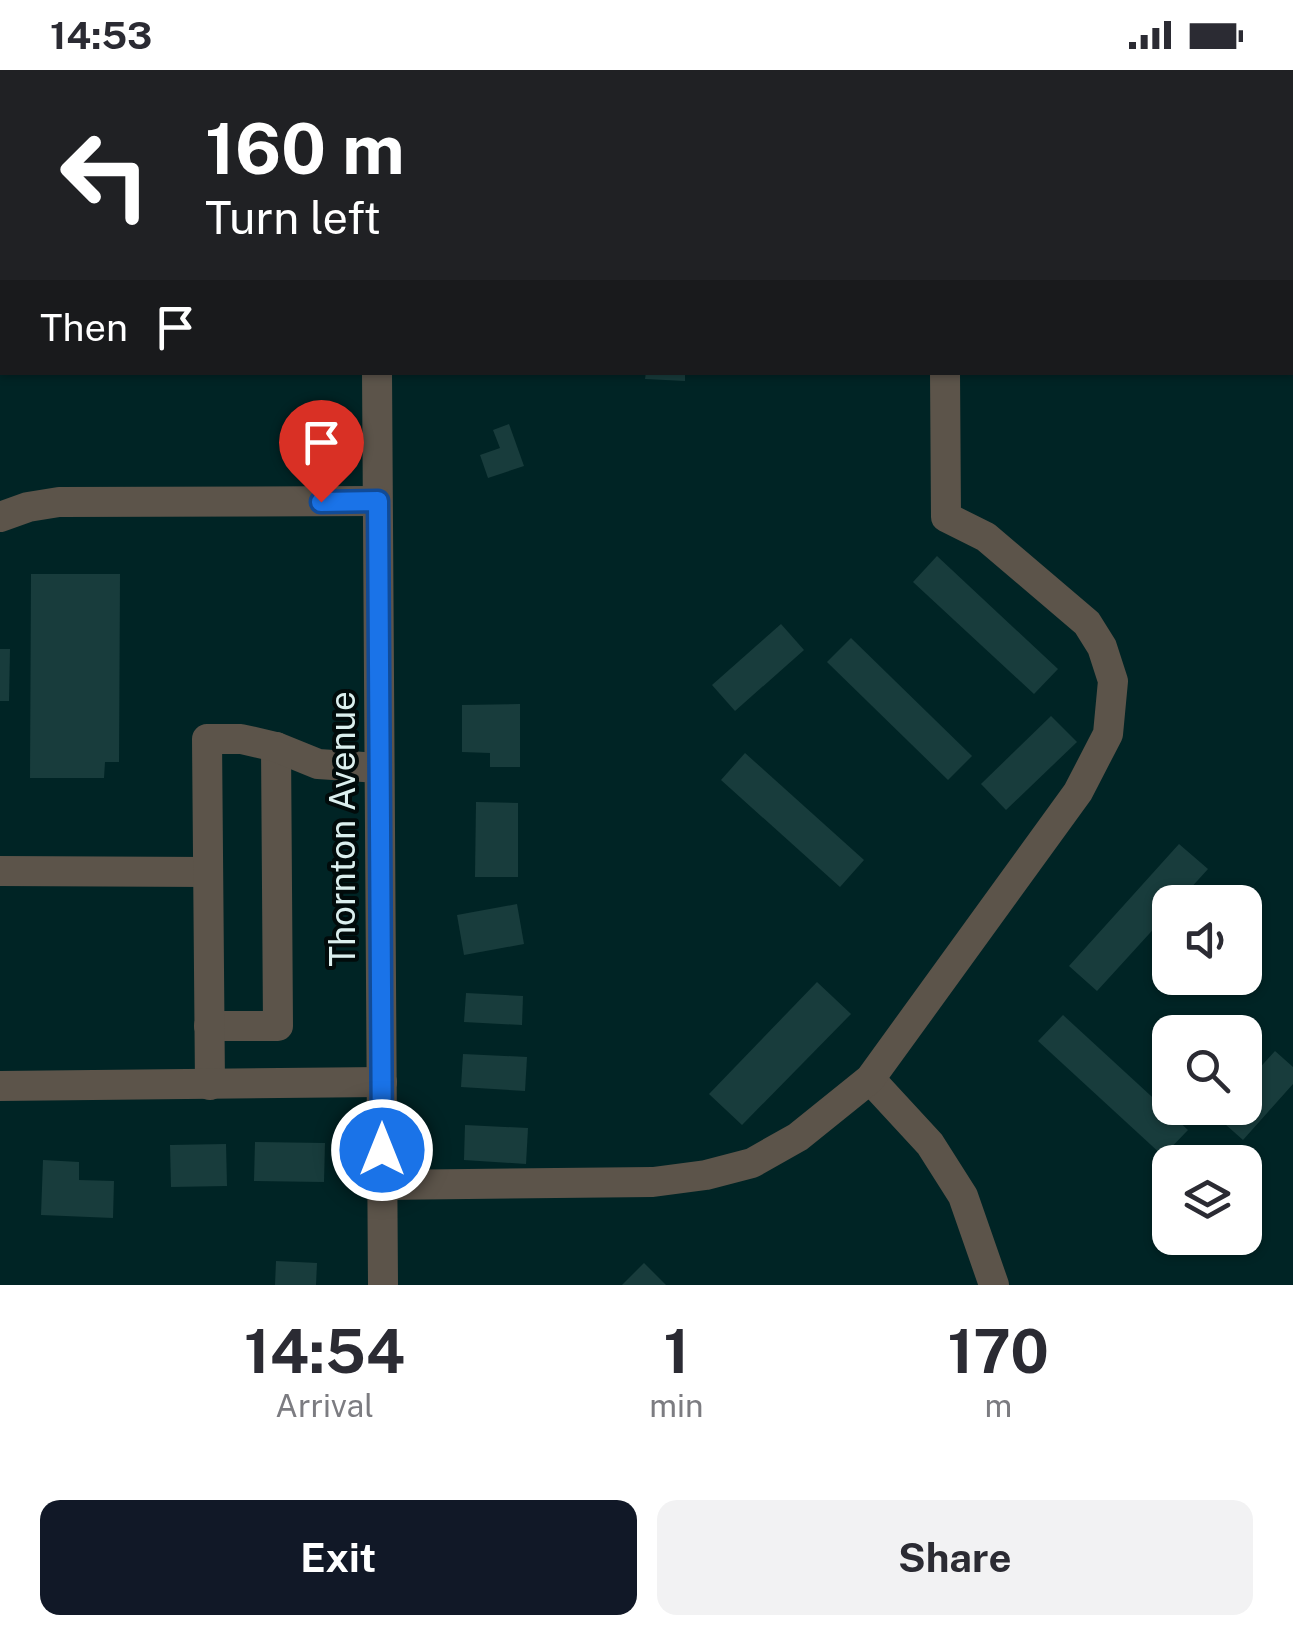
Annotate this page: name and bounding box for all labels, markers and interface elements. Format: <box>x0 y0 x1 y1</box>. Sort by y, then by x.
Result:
text: 14:53 <box>50 13 152 58</box>
text: 160 m <box>205 107 405 190</box>
icon: left <box>40 110 170 240</box>
text: Turn left <box>205 191 381 244</box>
icon: arrive <box>148 300 203 355</box>
text: Then <box>40 305 128 350</box>
pin <box>279 400 364 503</box>
icon: arrive <box>294 415 349 470</box>
street label: Thornton Avenue <box>322 691 363 967</box>
map controls <box>1152 885 1262 1255</box>
button: sound <box>1152 885 1262 995</box>
button: search <box>1152 1015 1262 1125</box>
position arrow <box>330 1098 434 1202</box>
button: layers <box>1152 1145 1262 1255</box>
text: 14:54 <box>244 1316 405 1387</box>
text: 1 <box>664 1316 689 1387</box>
text: 170 <box>948 1316 1049 1387</box>
text: Arrival <box>275 1387 374 1424</box>
text: min <box>649 1387 703 1424</box>
text: m <box>984 1387 1012 1424</box>
button: Exit <box>40 1500 637 1615</box>
button: Share <box>657 1500 1253 1615</box>

